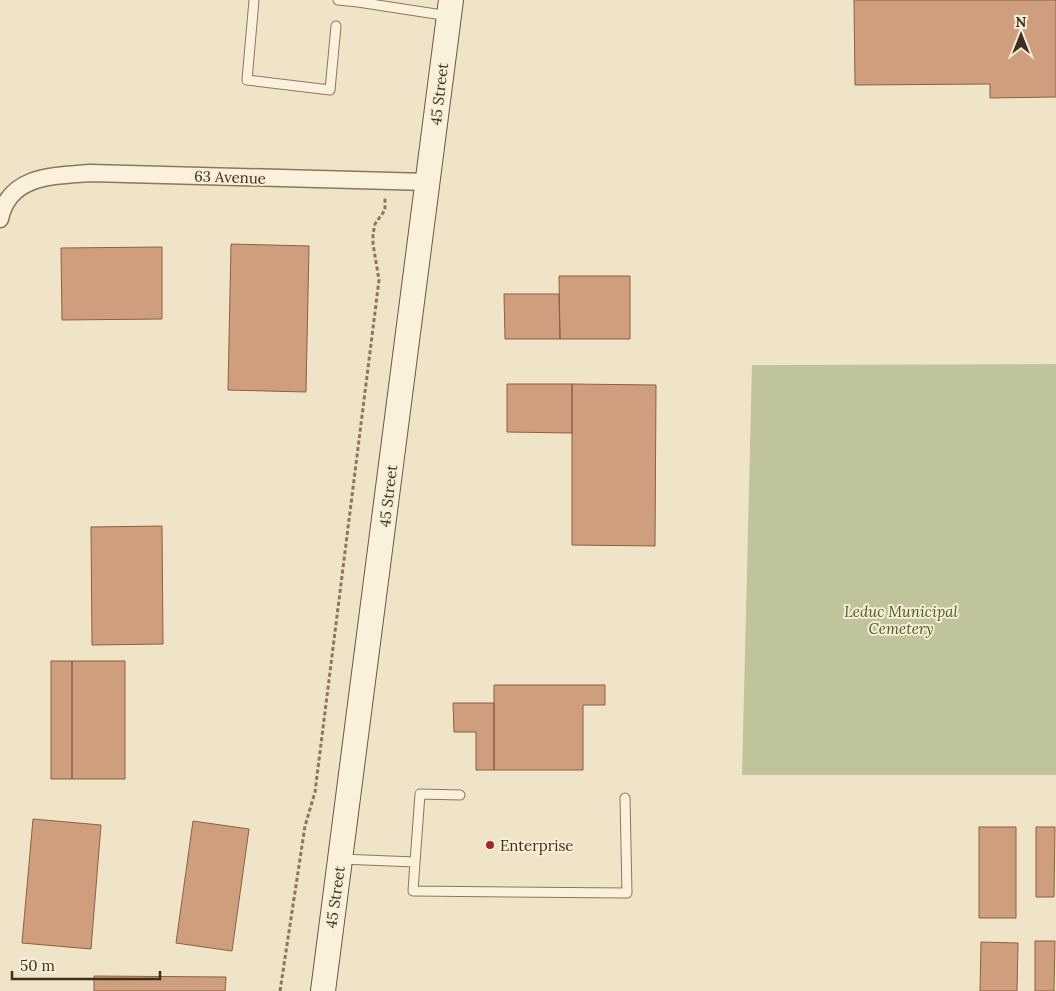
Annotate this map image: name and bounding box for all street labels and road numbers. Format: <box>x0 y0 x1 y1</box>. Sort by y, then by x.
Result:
street label: 45 Street <box>426 61 452 126</box>
street label: 63 Avenue <box>194 166 266 188</box>
street label: 45 Street <box>375 463 401 528</box>
street label: 45 Street <box>321 864 349 929</box>

